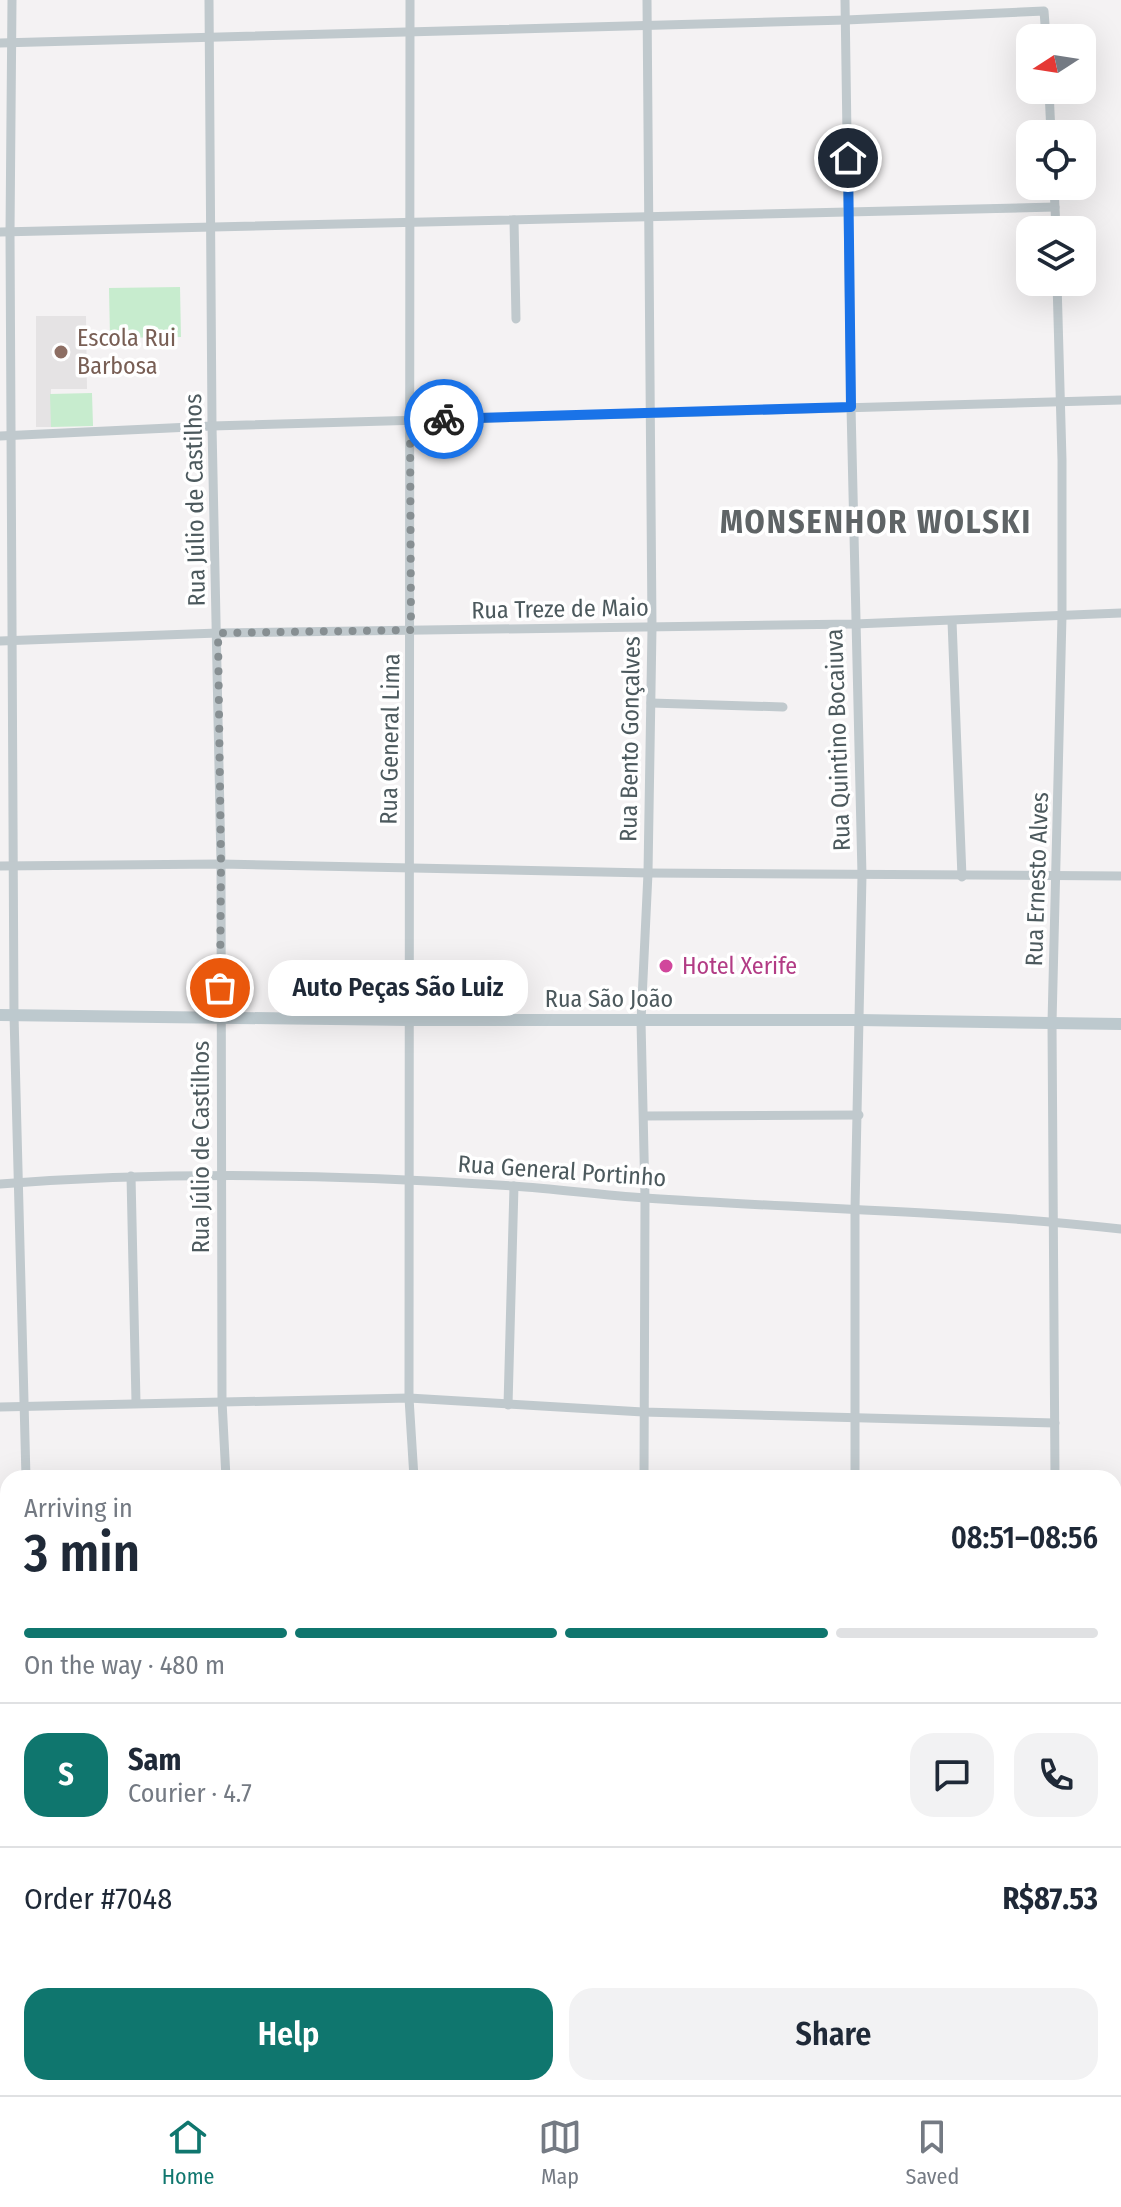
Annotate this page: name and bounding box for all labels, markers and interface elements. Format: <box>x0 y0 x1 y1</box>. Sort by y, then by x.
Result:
north arrow <box>1016 24 1096 104</box>
map controls <box>1016 24 1096 296</box>
button: locate <box>1016 120 1096 200</box>
pin <box>814 124 882 192</box>
icon: home <box>826 136 870 180</box>
button: layers <box>1016 216 1096 296</box>
place label: Escola Rui Barbosa <box>77 324 176 380</box>
marker: Escola Rui Barbosa <box>52 343 70 361</box>
courier <box>404 379 484 459</box>
street label: Rua Júlio de Castilhos <box>179 393 211 607</box>
icon: bike <box>422 397 466 441</box>
district label: MONSENHOR WOLSKI <box>720 503 1032 541</box>
street label: Rua Treze de Maio <box>471 593 649 625</box>
street label: Rua Quintino Bocaiuva <box>820 628 856 852</box>
street label: Rua Bento Gonçalves <box>614 636 646 842</box>
street label: Rua General Lima <box>375 653 405 825</box>
street label: Rua Ernesto Alves <box>1020 791 1054 967</box>
place label: Hotel Xerife <box>682 952 797 980</box>
pin <box>186 954 254 1022</box>
marker: Hotel Xerife <box>657 957 675 975</box>
callout: Auto Peças São Luiz <box>268 960 528 1016</box>
icon: bag <box>198 966 242 1010</box>
text: Auto Peças São Luiz <box>293 972 503 1003</box>
street label: Rua São João <box>545 985 673 1013</box>
street label: Rua Júlio de Castilhos <box>187 1041 215 1253</box>
street label: Rua General Portinho <box>457 1150 667 1192</box>
text: Arriving in <box>24 1493 133 1524</box>
text: 08:51–08:56 <box>951 1520 1098 1556</box>
text: 3 min <box>24 1522 140 1585</box>
text: On the way · 480 m <box>24 1650 225 1681</box>
button: chat <box>910 1733 994 1817</box>
button: phone <box>1014 1733 1098 1817</box>
text: Sam <box>128 1742 181 1778</box>
text: S <box>58 1757 74 1793</box>
text: Courier · 4.7 <box>128 1778 252 1809</box>
text: Order #7048 <box>24 1881 172 1917</box>
text: R$87.53 <box>1002 1881 1098 1917</box>
button: Help <box>24 1988 553 2080</box>
button: Share <box>569 1988 1098 2080</box>
tab: Home <box>162 2115 214 2190</box>
tab: Map <box>538 2115 582 2190</box>
tab: Saved <box>905 2115 959 2190</box>

